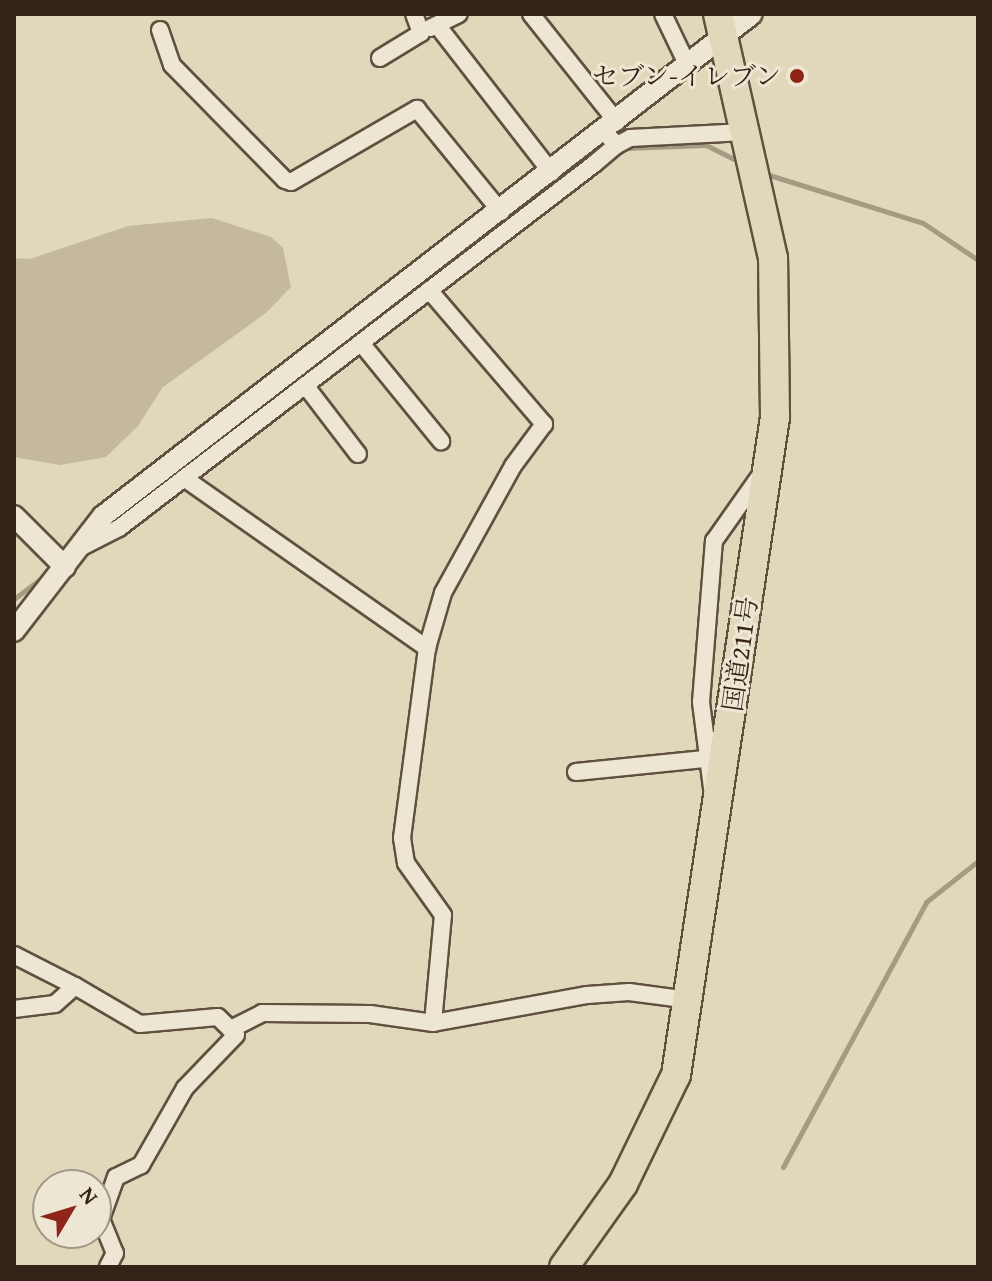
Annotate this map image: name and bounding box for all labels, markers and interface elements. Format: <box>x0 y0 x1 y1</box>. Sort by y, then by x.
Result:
place label: セブン-イレブン <box>590 60 781 92</box>
marker: セブン-イレブン <box>788 67 806 85</box>
street label: 国道211号 <box>717 595 763 713</box>
north arrow <box>32 1169 112 1249</box>
text: N <box>72 1180 106 1211</box>

